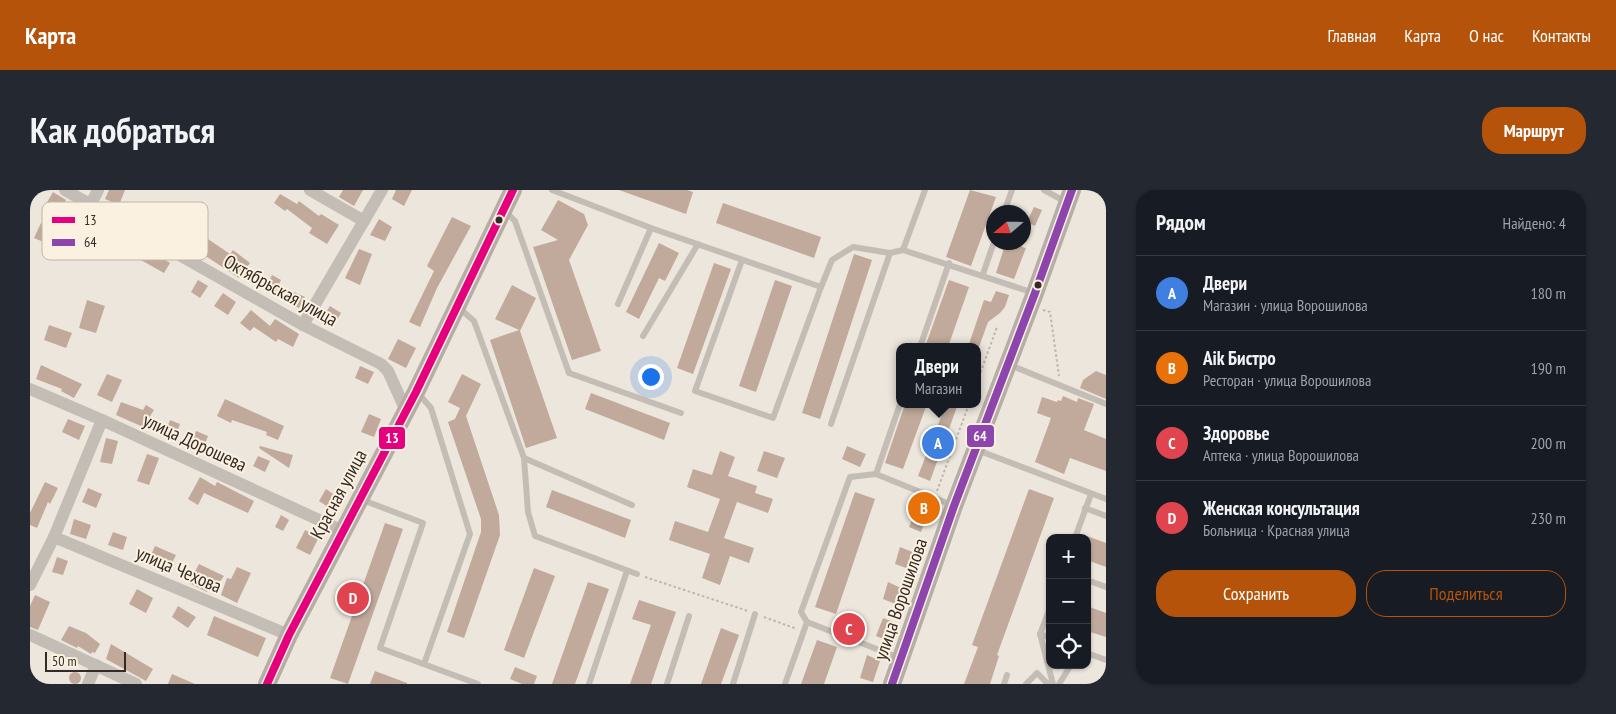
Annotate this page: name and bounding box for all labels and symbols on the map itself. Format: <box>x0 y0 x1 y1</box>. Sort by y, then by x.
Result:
legend <box>42 202 208 260</box>
north arrow <box>986 205 1031 250</box>
text: 13 <box>84 211 97 229</box>
unlabelled marker <box>494 215 504 225</box>
text: 64 <box>84 233 97 251</box>
street label: Октябрьская улица <box>220 249 342 331</box>
unlabelled marker <box>1033 280 1043 290</box>
your location <box>638 364 664 390</box>
street label: улица Дорошева <box>139 408 251 476</box>
pin: A <box>922 424 954 462</box>
line badge: 64 <box>966 424 995 448</box>
line badge: 13 <box>378 426 406 450</box>
text: 64 <box>973 427 987 445</box>
text: 13 <box>385 429 399 447</box>
street label: Красная улица <box>304 445 372 543</box>
pin: B <box>908 489 940 527</box>
street label: улица Ворошилова <box>868 535 932 663</box>
street label: улица Чехова <box>133 540 225 598</box>
pin: D <box>337 579 369 617</box>
pin: C <box>833 610 865 648</box>
scale bar <box>45 649 126 672</box>

